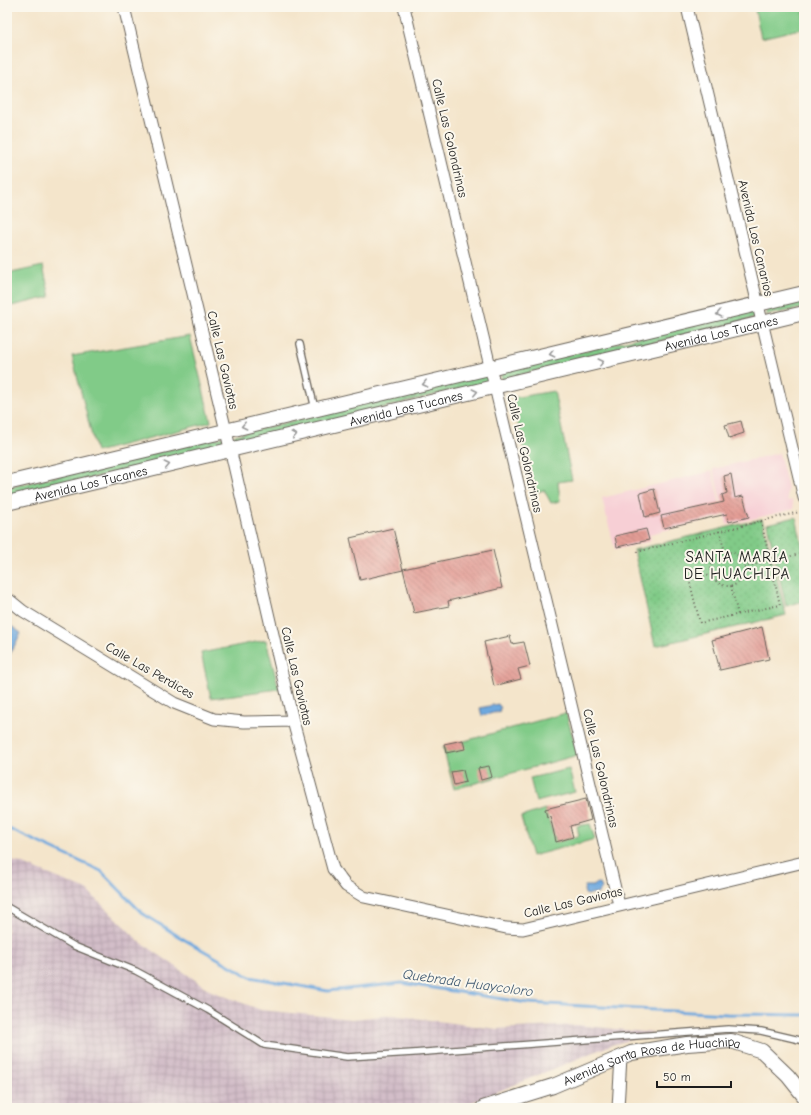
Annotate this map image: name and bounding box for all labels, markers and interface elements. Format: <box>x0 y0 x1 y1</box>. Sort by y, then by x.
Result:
street label: Calle Las Golondrinas <box>429 77 471 199</box>
street label: Avenida Los Canarios <box>735 178 777 298</box>
street label: Calle Las Gaviotas <box>204 309 242 411</box>
one-way arrow <box>716 309 722 317</box>
street label: Avenida Los Tucanes <box>663 312 779 354</box>
one-way arrow <box>549 349 556 358</box>
one-way arrow <box>598 358 605 366</box>
one-way arrow <box>422 379 428 387</box>
street label: Avenida Los Tucanes <box>348 387 464 429</box>
one-way arrow <box>472 389 478 397</box>
street label: Calle Las Golondrinas <box>504 392 546 514</box>
one-way arrow <box>241 422 247 430</box>
one-way arrow <box>291 431 297 439</box>
one-way arrow <box>164 461 171 469</box>
street label: Avenida Los Tucanes <box>33 462 149 504</box>
district label: SANTA MARÍA DE HUACHIPA <box>684 547 790 583</box>
street label: Calle Las Gaviotas <box>278 625 316 727</box>
street label: Calle Las Perdices <box>103 638 197 702</box>
street label: Calle Las Golondrinas <box>580 707 622 829</box>
street label: Calle Las Gaviotas <box>522 883 624 921</box>
water label: Quebrada Huaycoloro <box>402 965 534 1001</box>
street label: Avenida Santa Rosa de Huachipa <box>561 1033 743 1088</box>
scale bar <box>657 1063 731 1089</box>
text: 50 m <box>663 1070 691 1084</box>

